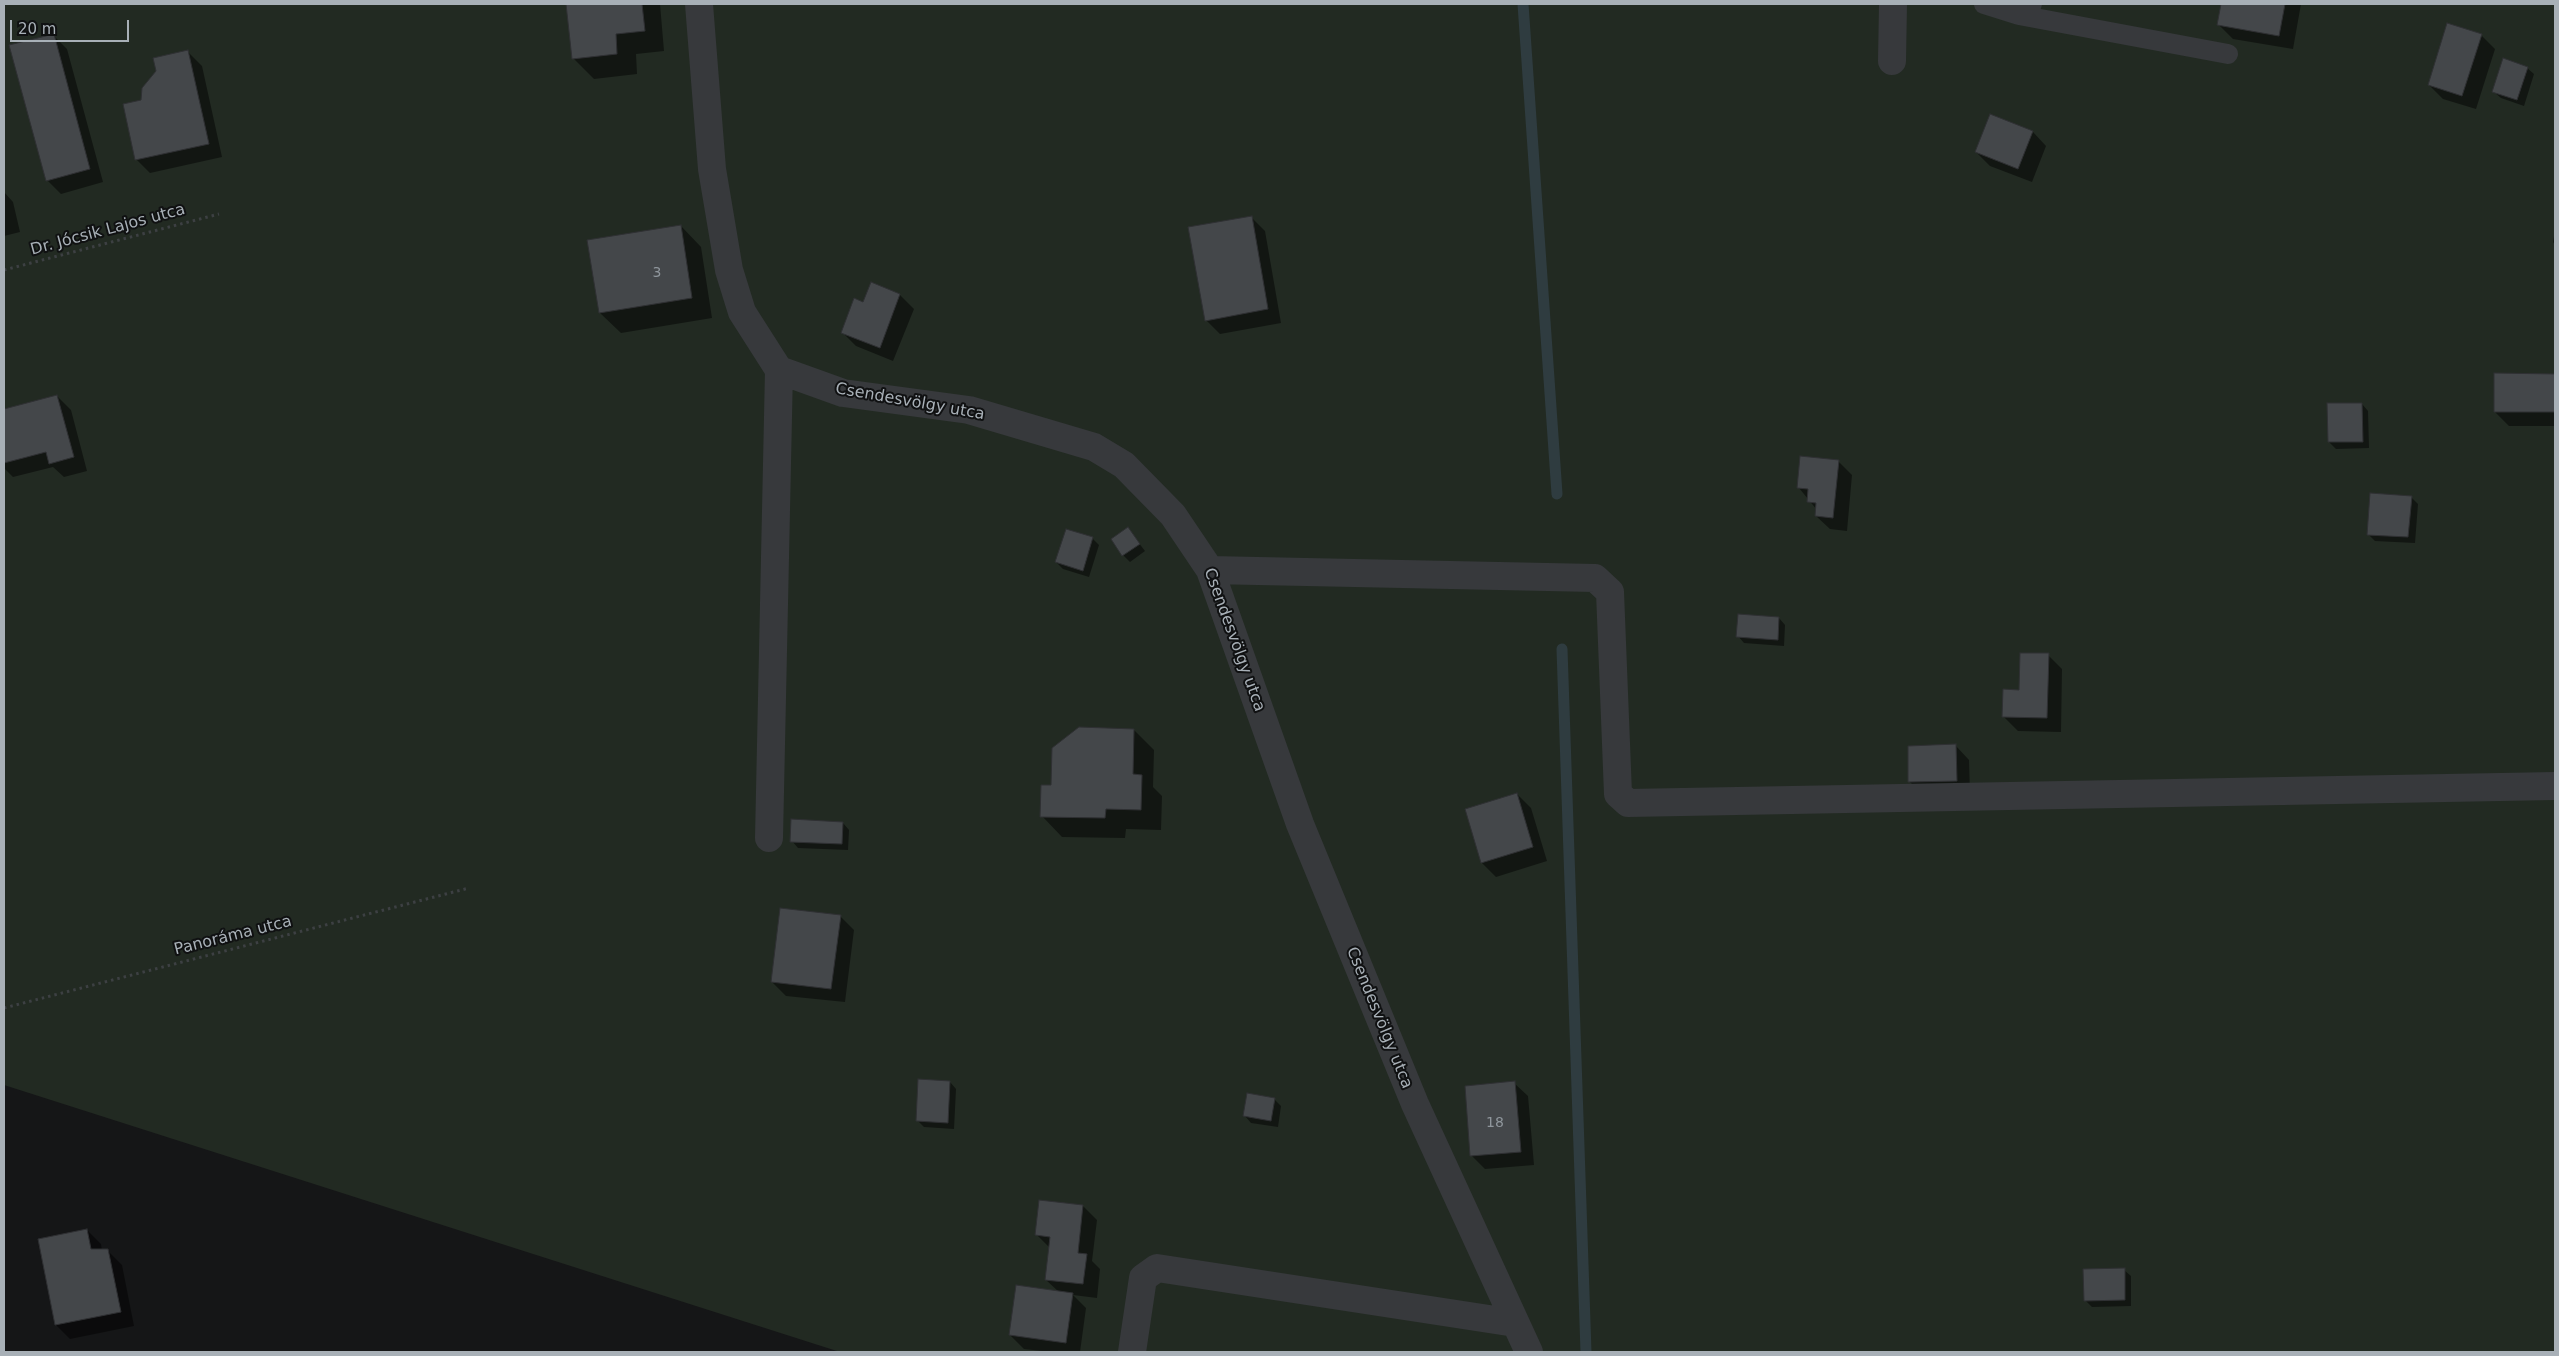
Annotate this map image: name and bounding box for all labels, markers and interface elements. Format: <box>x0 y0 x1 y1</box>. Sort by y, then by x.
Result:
scale bar <box>12 10 131 42</box>
text: 20 m <box>18 20 56 38</box>
street label: Dr. Jócsik Lajos utca <box>29 200 187 260</box>
house number: 3 <box>653 265 661 281</box>
street label: Csendesvölgy utca <box>834 379 986 425</box>
street label: Csendesvölgy utca <box>1199 566 1269 714</box>
street label: Panoráma utca <box>172 912 294 960</box>
street label: Csendesvölgy utca <box>1342 944 1416 1092</box>
house number: 18 <box>1486 1115 1504 1131</box>

